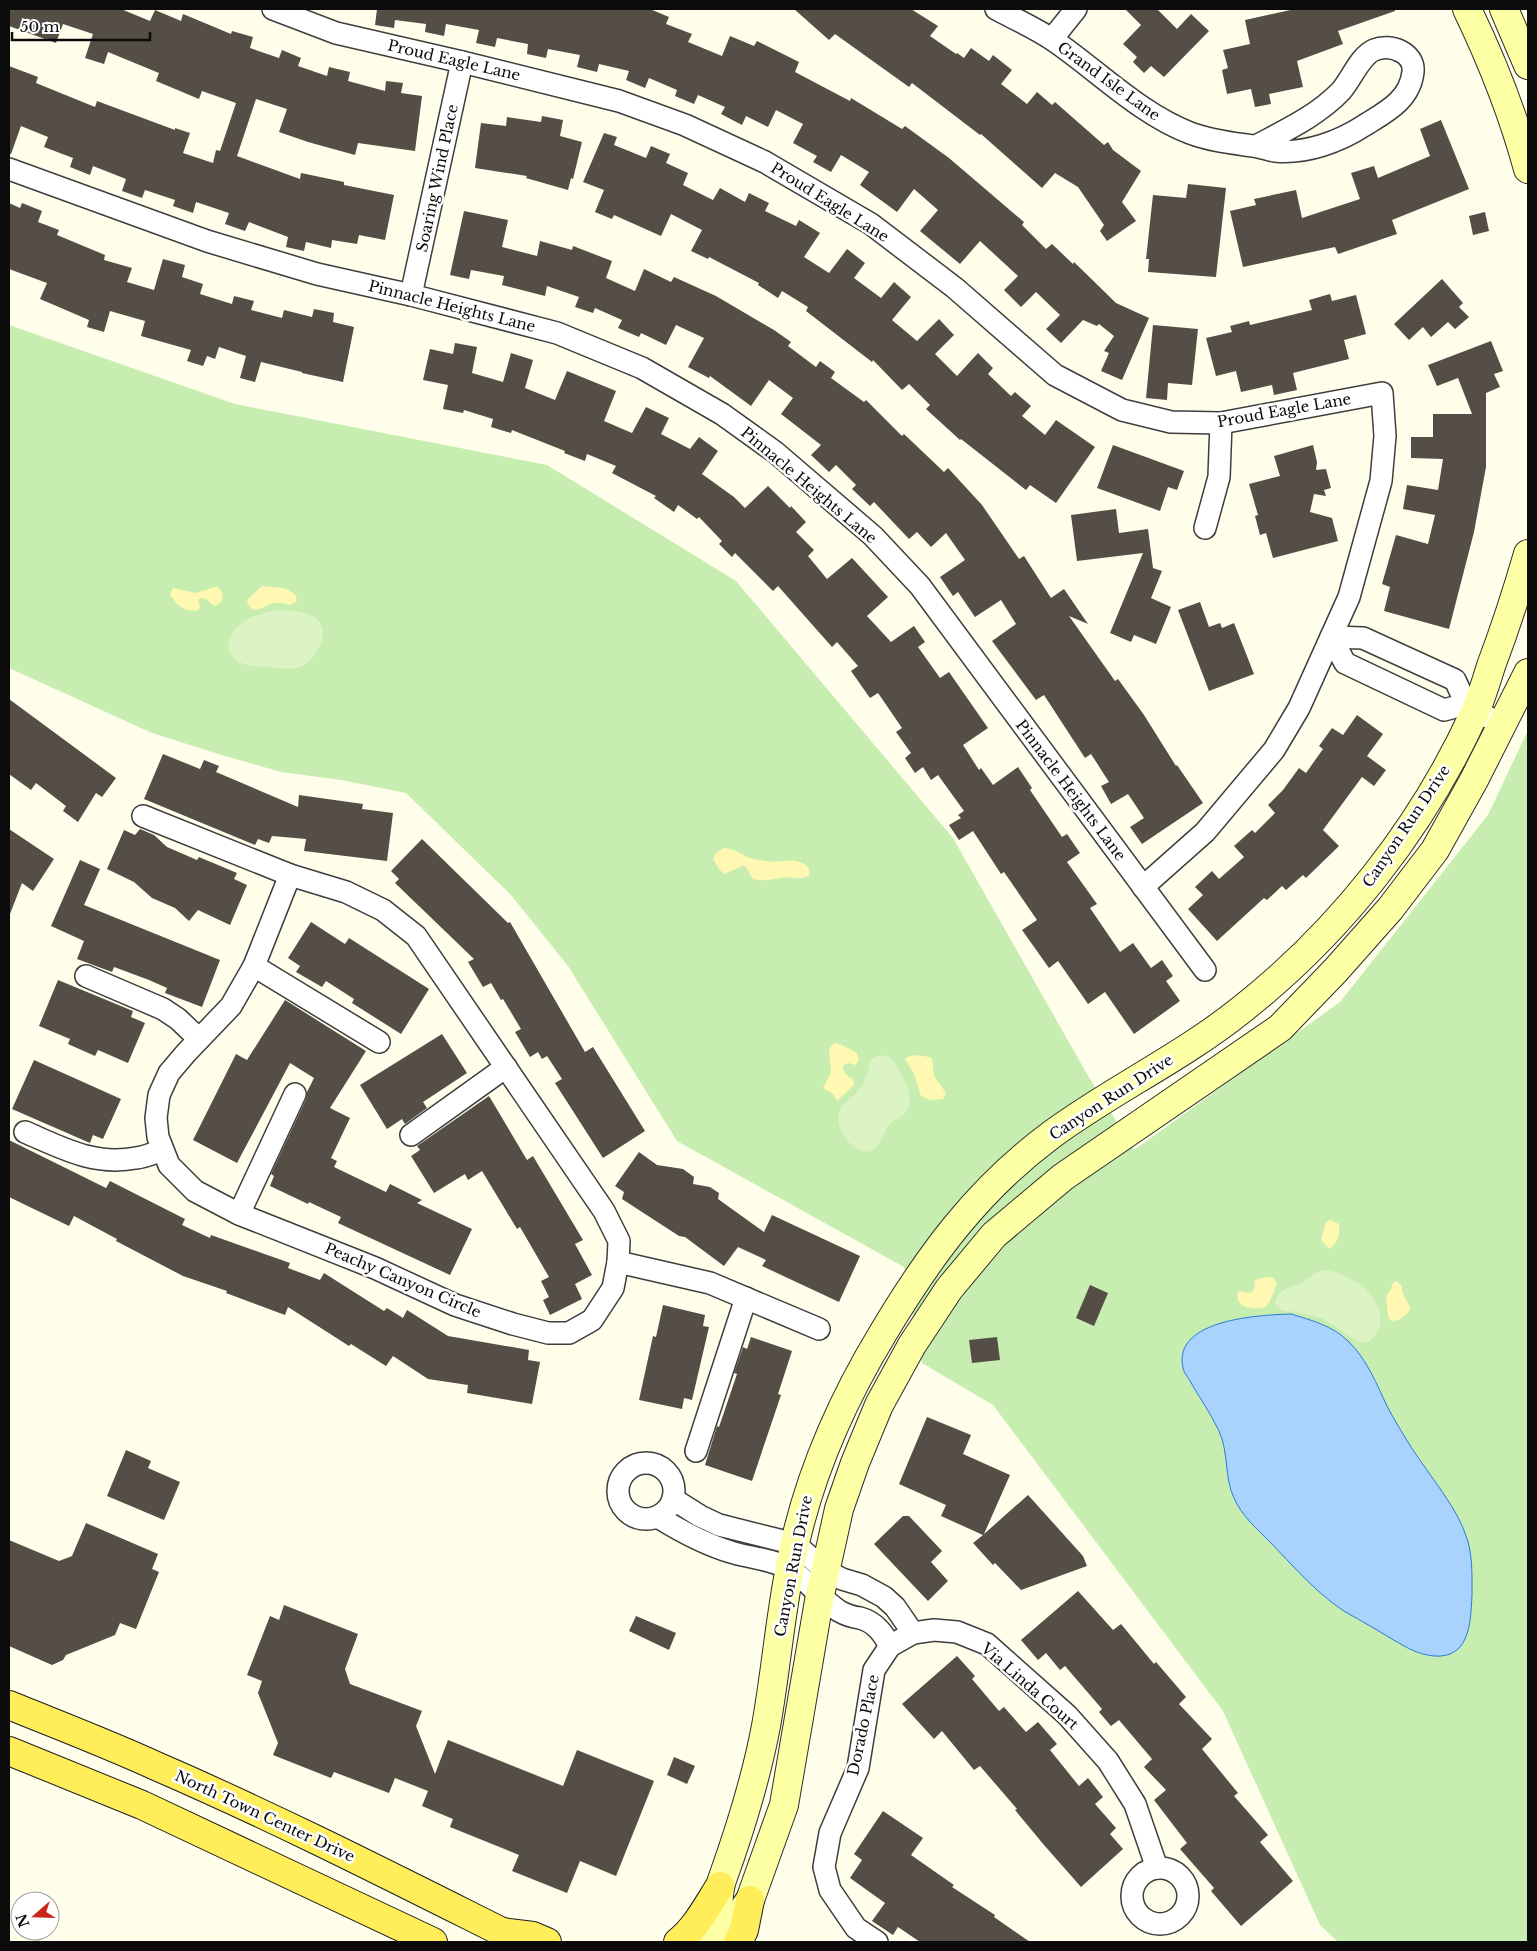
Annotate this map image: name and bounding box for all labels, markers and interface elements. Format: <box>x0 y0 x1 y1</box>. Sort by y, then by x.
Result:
scale bar <box>12 10 150 42</box>
text: 50 m <box>20 17 60 36</box>
street label: Proud Eagle Lane <box>386 35 522 85</box>
street label: Grand Isle Lane <box>1054 37 1164 125</box>
street label: Soaring Wind Place <box>412 102 462 254</box>
street label: Proud Eagle Lane <box>767 158 893 246</box>
street label: Pinnacle Heights Lane <box>366 276 538 336</box>
street label: Proud Eagle Lane <box>1216 389 1352 431</box>
street label: Pinnacle Heights Lane <box>737 423 881 547</box>
street label: Pinnacle Heights Lane <box>1012 716 1130 864</box>
street label: Canyon Run Drive <box>1358 761 1454 891</box>
street label: Canyon Run Drive <box>1046 1050 1176 1144</box>
street label: Peachy Canyon Circle <box>322 1238 484 1322</box>
street label: Canyon Run Drive <box>770 1494 816 1638</box>
street label: Via Linda Court <box>977 1638 1083 1734</box>
street label: Dorado Place <box>843 1673 883 1777</box>
street label: North Town Center Drive <box>172 1766 358 1866</box>
north arrow <box>10 1891 60 1941</box>
text: N <box>12 1911 33 1930</box>

